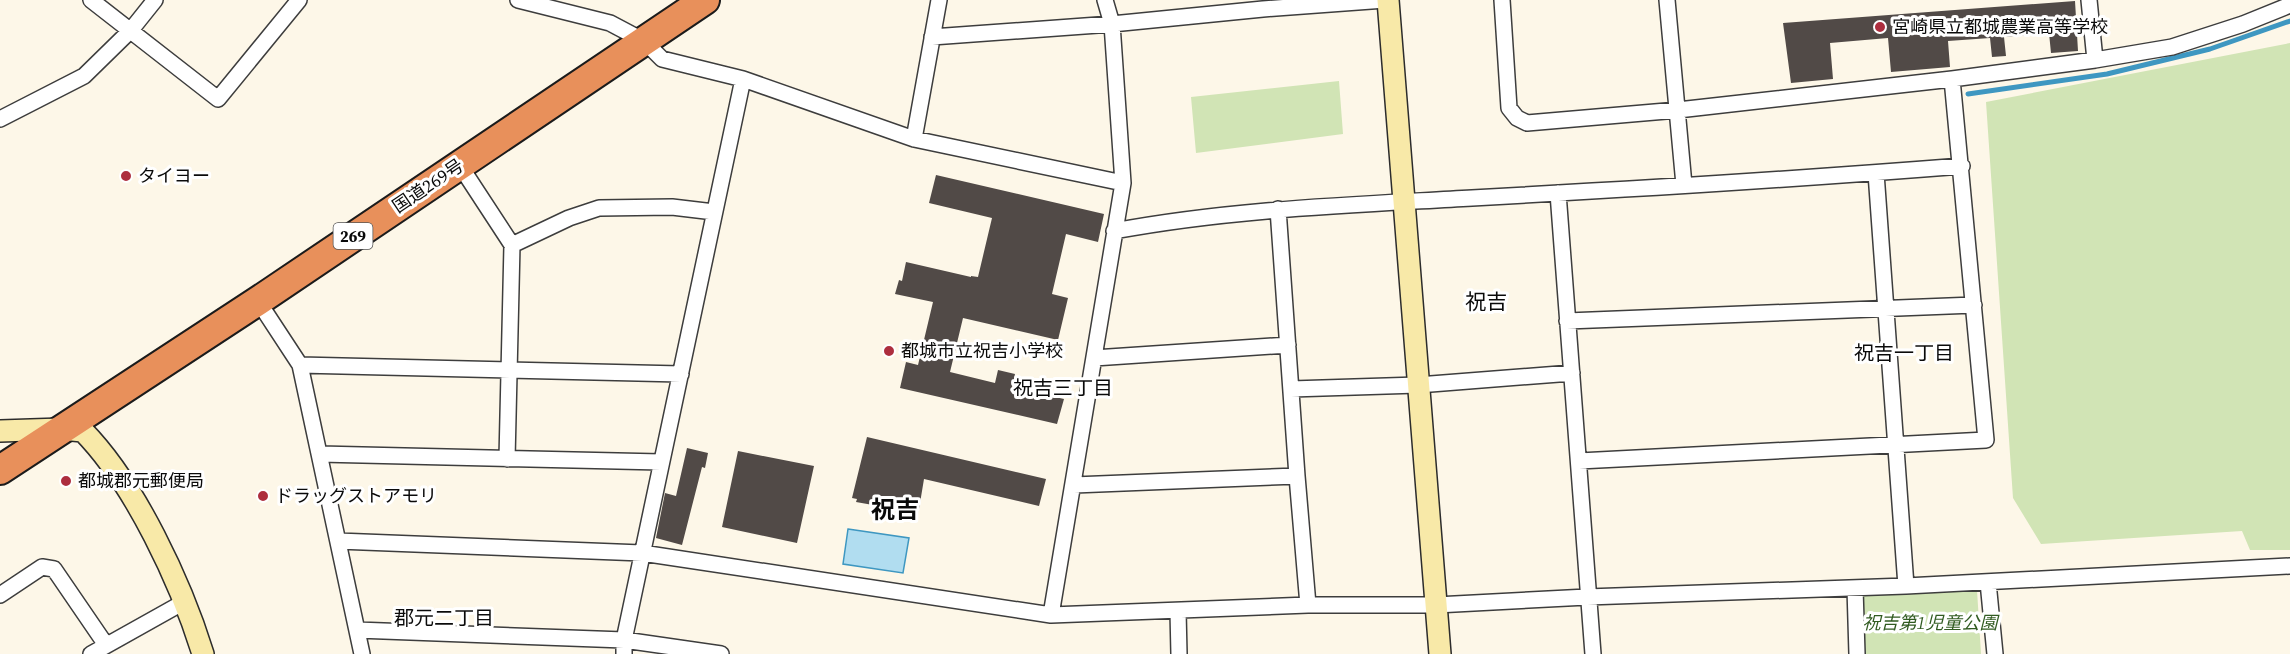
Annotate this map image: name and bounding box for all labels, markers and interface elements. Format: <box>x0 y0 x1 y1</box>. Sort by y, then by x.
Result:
place label: 宮崎県立都城農業高等学校 <box>1892 14 2108 39</box>
marker: 宮崎県立都城農業高等学校 <box>1873 20 1887 34</box>
street label: 国道269号 <box>387 153 468 219</box>
place label: タイヨー <box>138 163 210 188</box>
marker: タイヨー <box>119 169 133 183</box>
road number: 269 <box>334 223 372 249</box>
district label: 祝吉 <box>1465 287 1507 316</box>
place label: 都城市立祝吉小学校 <box>901 338 1063 363</box>
district label: 祝吉一丁目 <box>1854 339 1954 367</box>
marker: 都城市立祝吉小学校 <box>882 344 896 358</box>
district label: 祝吉三丁目 <box>1013 374 1113 402</box>
place label: 都城郡元郵便局 <box>78 468 204 493</box>
marker: 都城郡元郵便局 <box>59 474 73 488</box>
place label: ドラッグストアモリ <box>275 483 437 508</box>
marker: ドラッグストアモリ <box>256 489 270 503</box>
district label: 祝吉 <box>871 493 919 526</box>
district label: 郡元二丁目 <box>394 604 494 632</box>
park label: 祝吉第1児童公園 <box>1862 610 2001 635</box>

